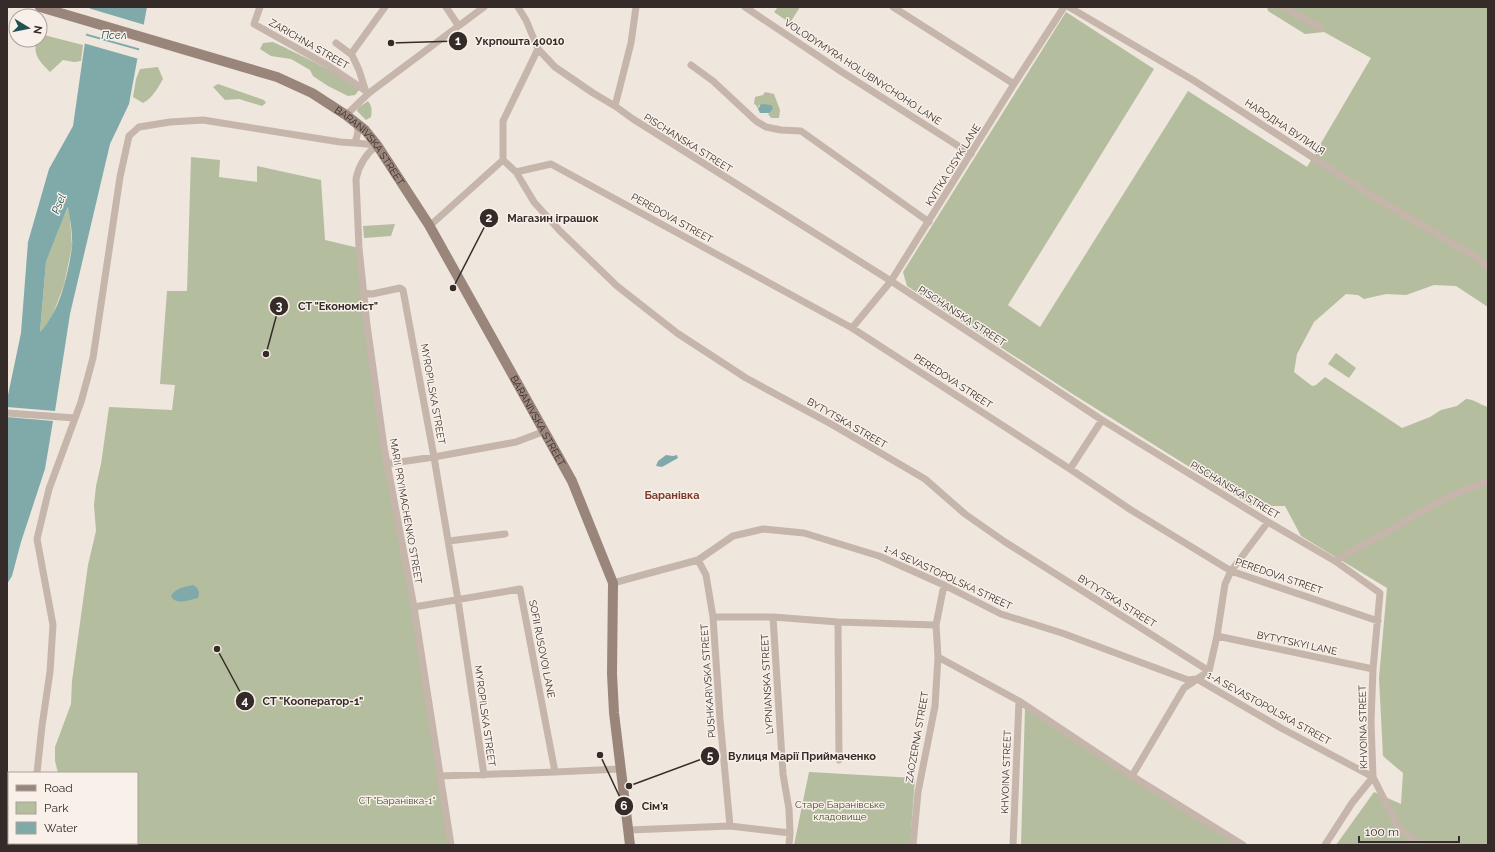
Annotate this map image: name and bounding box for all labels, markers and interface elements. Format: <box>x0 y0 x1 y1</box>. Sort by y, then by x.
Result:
north arrow <box>8 8 48 48</box>
street label: ZARICHNA STREET <box>267 17 351 71</box>
street label: VOLODYMYRA HOLUBNYCHOHO LANE <box>782 17 944 127</box>
text: N <box>30 24 44 35</box>
water label: Псел <box>101 29 127 42</box>
callout: Укрпошта 40010 <box>448 30 573 53</box>
text: 1 <box>455 34 461 48</box>
text: Укрпошта 40010 <box>474 35 565 48</box>
street label: НАРОДНА ВУЛИЦЯ <box>1243 97 1327 157</box>
street label: BARANIVSKA STREET <box>333 104 407 187</box>
street label: PISCHANSKA STREET <box>642 111 734 175</box>
street label: KVITKA CISYK LANE <box>923 122 983 208</box>
street label: PEREDOVA STREET <box>629 191 715 245</box>
water label: Psel <box>49 192 69 216</box>
callout: Магазин іграшок <box>479 206 606 229</box>
text: 2 <box>486 211 493 225</box>
text: Магазин іграшок <box>507 212 599 225</box>
street label: PISCHANSKA STREET <box>916 284 1008 348</box>
callout: СТ "Економіст" <box>269 295 386 318</box>
text: 3 <box>276 299 283 313</box>
text: СТ "Економіст" <box>298 300 378 313</box>
street label: MYROPILSKA STREET <box>419 343 447 445</box>
street label: PEREDOVA STREET <box>912 351 994 411</box>
street label: BARANIVSKA STREET <box>509 373 568 468</box>
street label: BYTYTSKA STREET <box>805 396 889 450</box>
street label: MARII PRYIMACHENKO STREET <box>388 437 424 585</box>
street label: PISCHANSKA STREET <box>1188 459 1282 521</box>
district label: Баранівка <box>644 489 700 502</box>
street label: 1-A SEVASTOPOLSKA STREET <box>882 542 1014 612</box>
street label: PEREDOVA STREET <box>1234 556 1324 596</box>
street label: BYTYTSKA STREET <box>1076 572 1158 630</box>
street label: SOFII RUSOVOI LANE <box>527 599 557 699</box>
street label: PUSHKARIVSKA STREET <box>699 624 717 738</box>
street label: BYTYTSKYI LANE <box>1256 629 1338 657</box>
street label: LYPNIANSKA STREET <box>759 633 775 735</box>
street label: MYROPILSKA STREET <box>472 665 498 767</box>
street label: 1-A SEVASTOPOLSKA STREET <box>1205 669 1333 747</box>
street label: KHVOINA STREET <box>1357 685 1369 769</box>
callout: СТ "Кооператор-1" <box>235 690 372 713</box>
street label: ZAOZERNA STREET <box>904 690 930 784</box>
text: 4 <box>242 694 249 708</box>
text: СТ "Кооператор-1" <box>263 695 363 708</box>
street label: KHVOINA STREET <box>999 730 1013 814</box>
callout: Вулиця Марії Приймаченко <box>700 744 885 767</box>
text: 5 <box>707 749 714 763</box>
text: Вулиця Марії Приймаченко <box>728 750 876 763</box>
legend <box>8 772 138 844</box>
text: Road <box>44 781 73 795</box>
park label: СТ "Баранівка-1" <box>359 795 435 806</box>
callout: Сім'я <box>614 795 677 818</box>
text: 6 <box>620 799 628 813</box>
park label: Старе Баранівське кладовище <box>795 799 885 822</box>
text: Сім'я <box>642 800 668 813</box>
text: Park <box>44 801 69 815</box>
scale bar <box>1359 818 1459 844</box>
text: Water <box>44 821 78 835</box>
text: 100 m <box>1365 825 1399 839</box>

